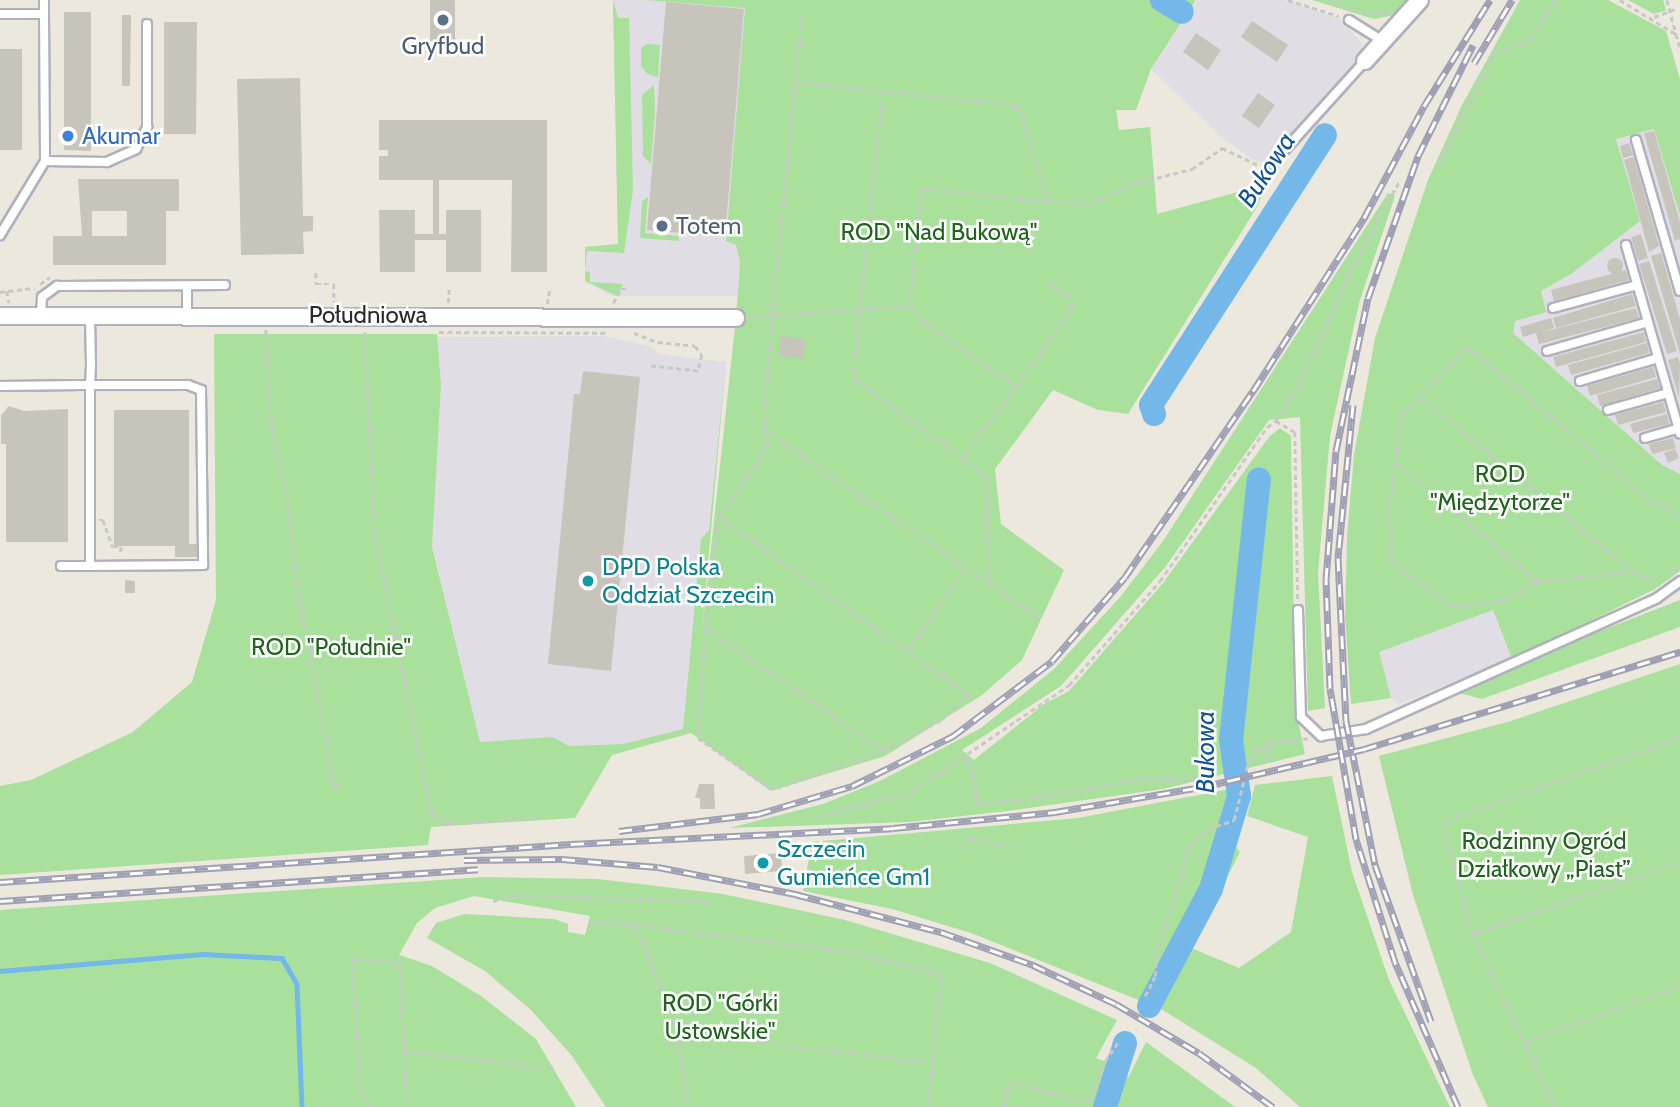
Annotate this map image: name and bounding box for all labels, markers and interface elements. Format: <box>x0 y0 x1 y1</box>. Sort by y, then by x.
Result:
marker: Gryfbud <box>435 12 451 28</box>
place label: Gryfbud <box>402 32 484 60</box>
place label: Akumar <box>82 122 160 150</box>
water label: Bukowa <box>1231 127 1303 213</box>
marker: Akumar <box>60 128 76 144</box>
place label: Totem <box>676 212 741 240</box>
marker: Totem <box>654 218 670 234</box>
park label: ROD "Nad Bukową" <box>840 218 1038 246</box>
street label: Południowa <box>309 301 427 329</box>
park label: ROD "Międzytorze" <box>1430 460 1570 516</box>
place label: DPD Polska Oddział Szczecin <box>602 553 774 609</box>
marker: DPD Polska Oddział Szczecin <box>580 573 596 589</box>
park label: ROD "Południe" <box>251 633 411 661</box>
water label: Bukowa <box>1190 711 1222 793</box>
park label: Rodzinny Ogród Działkowy „Piast” <box>1457 827 1631 883</box>
place label: Szczecin Gumieńce Gm1 <box>777 835 930 891</box>
marker: Szczecin Gumieńce Gm1 <box>755 855 771 871</box>
park label: ROD "Górki Ustowskie" <box>662 989 778 1045</box>

